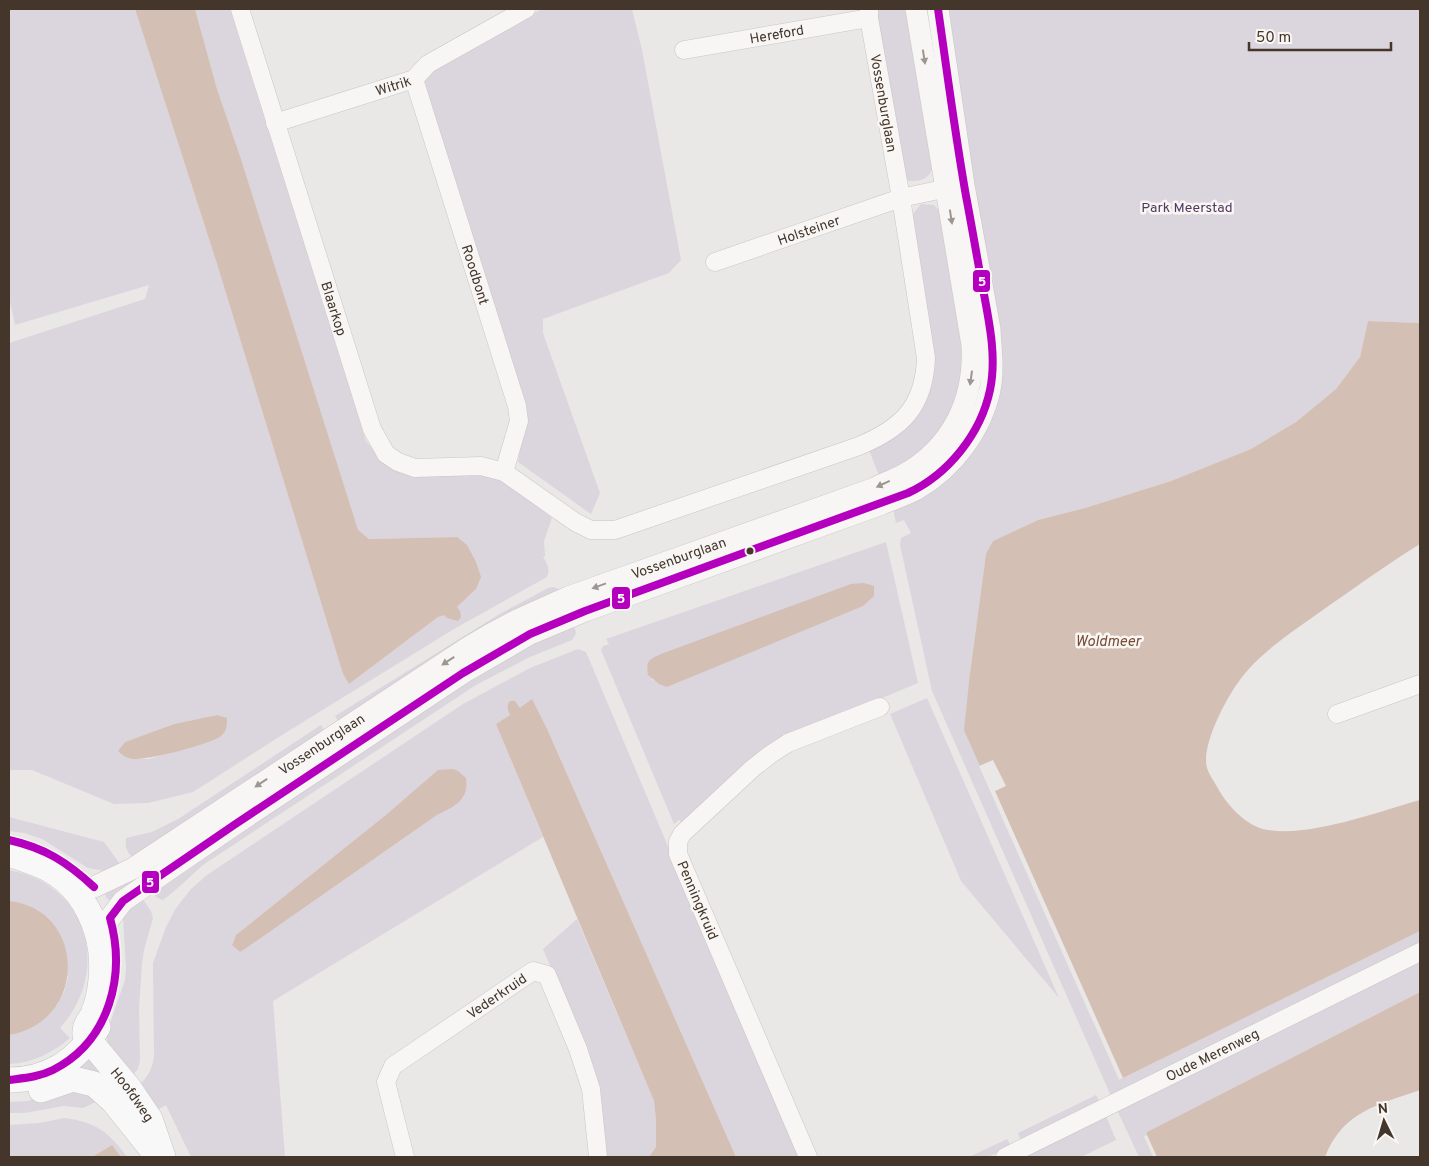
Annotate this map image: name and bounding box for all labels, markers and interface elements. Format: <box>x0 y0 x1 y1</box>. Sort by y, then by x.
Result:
scale bar <box>1249 20 1392 52</box>
street label: Hereford <box>748 22 805 49</box>
text: 50 m <box>1256 29 1291 48</box>
one-way arrow <box>921 49 929 65</box>
street label: Vossenburglaan <box>866 53 900 154</box>
street label: Witrik <box>374 73 414 101</box>
park label: Park Meerstad <box>1141 200 1233 217</box>
one-way arrow <box>947 210 955 226</box>
street label: Holsteiner <box>775 212 843 250</box>
street label: Roodbont <box>457 243 492 307</box>
line badge: 5 <box>972 269 991 293</box>
text: 5 <box>978 274 986 291</box>
street label: Blaarkop <box>316 280 349 338</box>
one-way arrow <box>967 370 975 386</box>
one-way arrow <box>876 480 890 488</box>
street label: Vossenburglaan <box>629 534 729 584</box>
unlabelled marker <box>745 546 755 556</box>
one-way arrow <box>591 583 606 590</box>
line badge: 5 <box>611 586 631 610</box>
text: 5 <box>617 591 625 608</box>
water label: Woldmeer <box>1075 633 1142 652</box>
one-way arrow <box>441 656 454 666</box>
street label: Vossenburglaan <box>276 711 368 780</box>
one-way arrow <box>255 778 268 788</box>
street label: Penningkruid <box>672 859 721 943</box>
line badge: 5 <box>141 870 160 894</box>
text: 5 <box>146 875 154 892</box>
street label: Vederkruid <box>464 971 531 1023</box>
street label: Oude Merenweg <box>1163 1026 1262 1086</box>
street label: Hoofdweg <box>106 1065 157 1126</box>
north arrow <box>1359 1096 1409 1146</box>
text: N <box>1377 1101 1389 1118</box>

